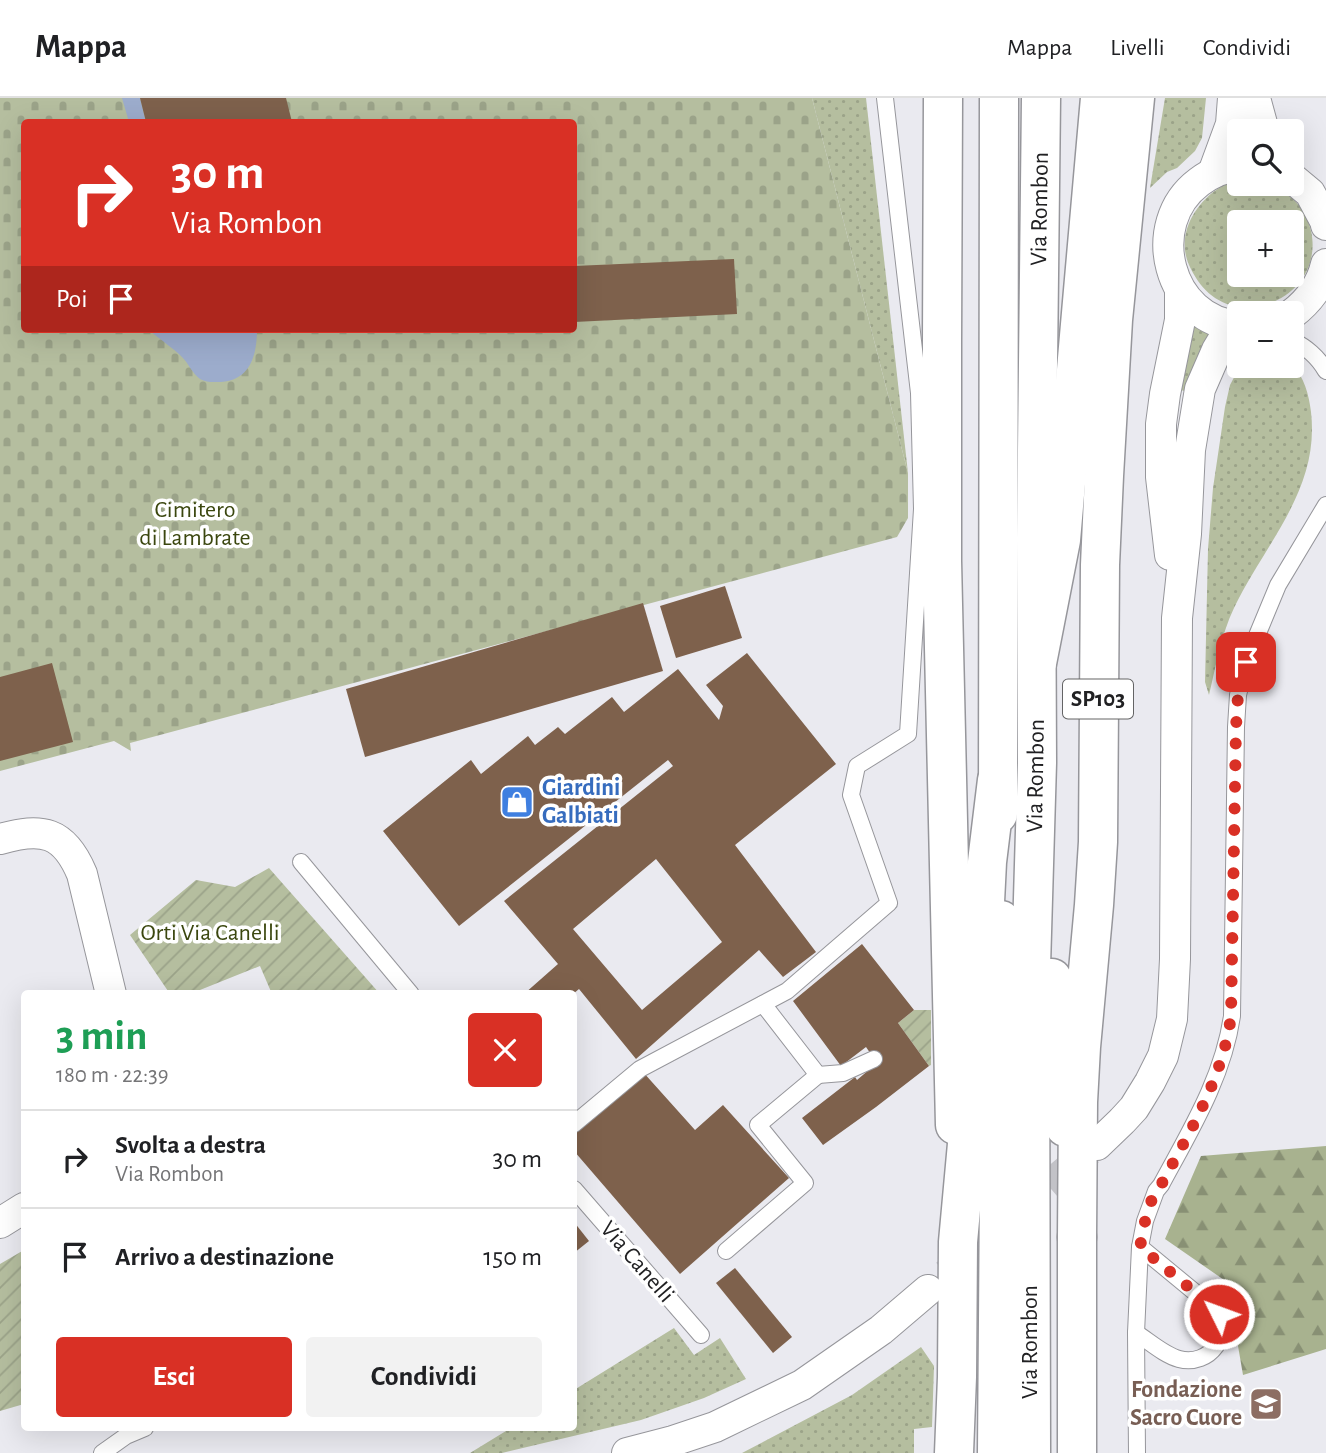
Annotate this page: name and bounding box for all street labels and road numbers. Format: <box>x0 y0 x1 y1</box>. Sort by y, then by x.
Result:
street label: Via Rombon <box>1027 152 1053 266</box>
road number: SP103 <box>1063 680 1133 719</box>
street label: Via Rombon <box>1023 719 1049 833</box>
street label: Via Canelli <box>596 1217 678 1307</box>
street label: Via Rombon <box>1018 1285 1042 1399</box>

